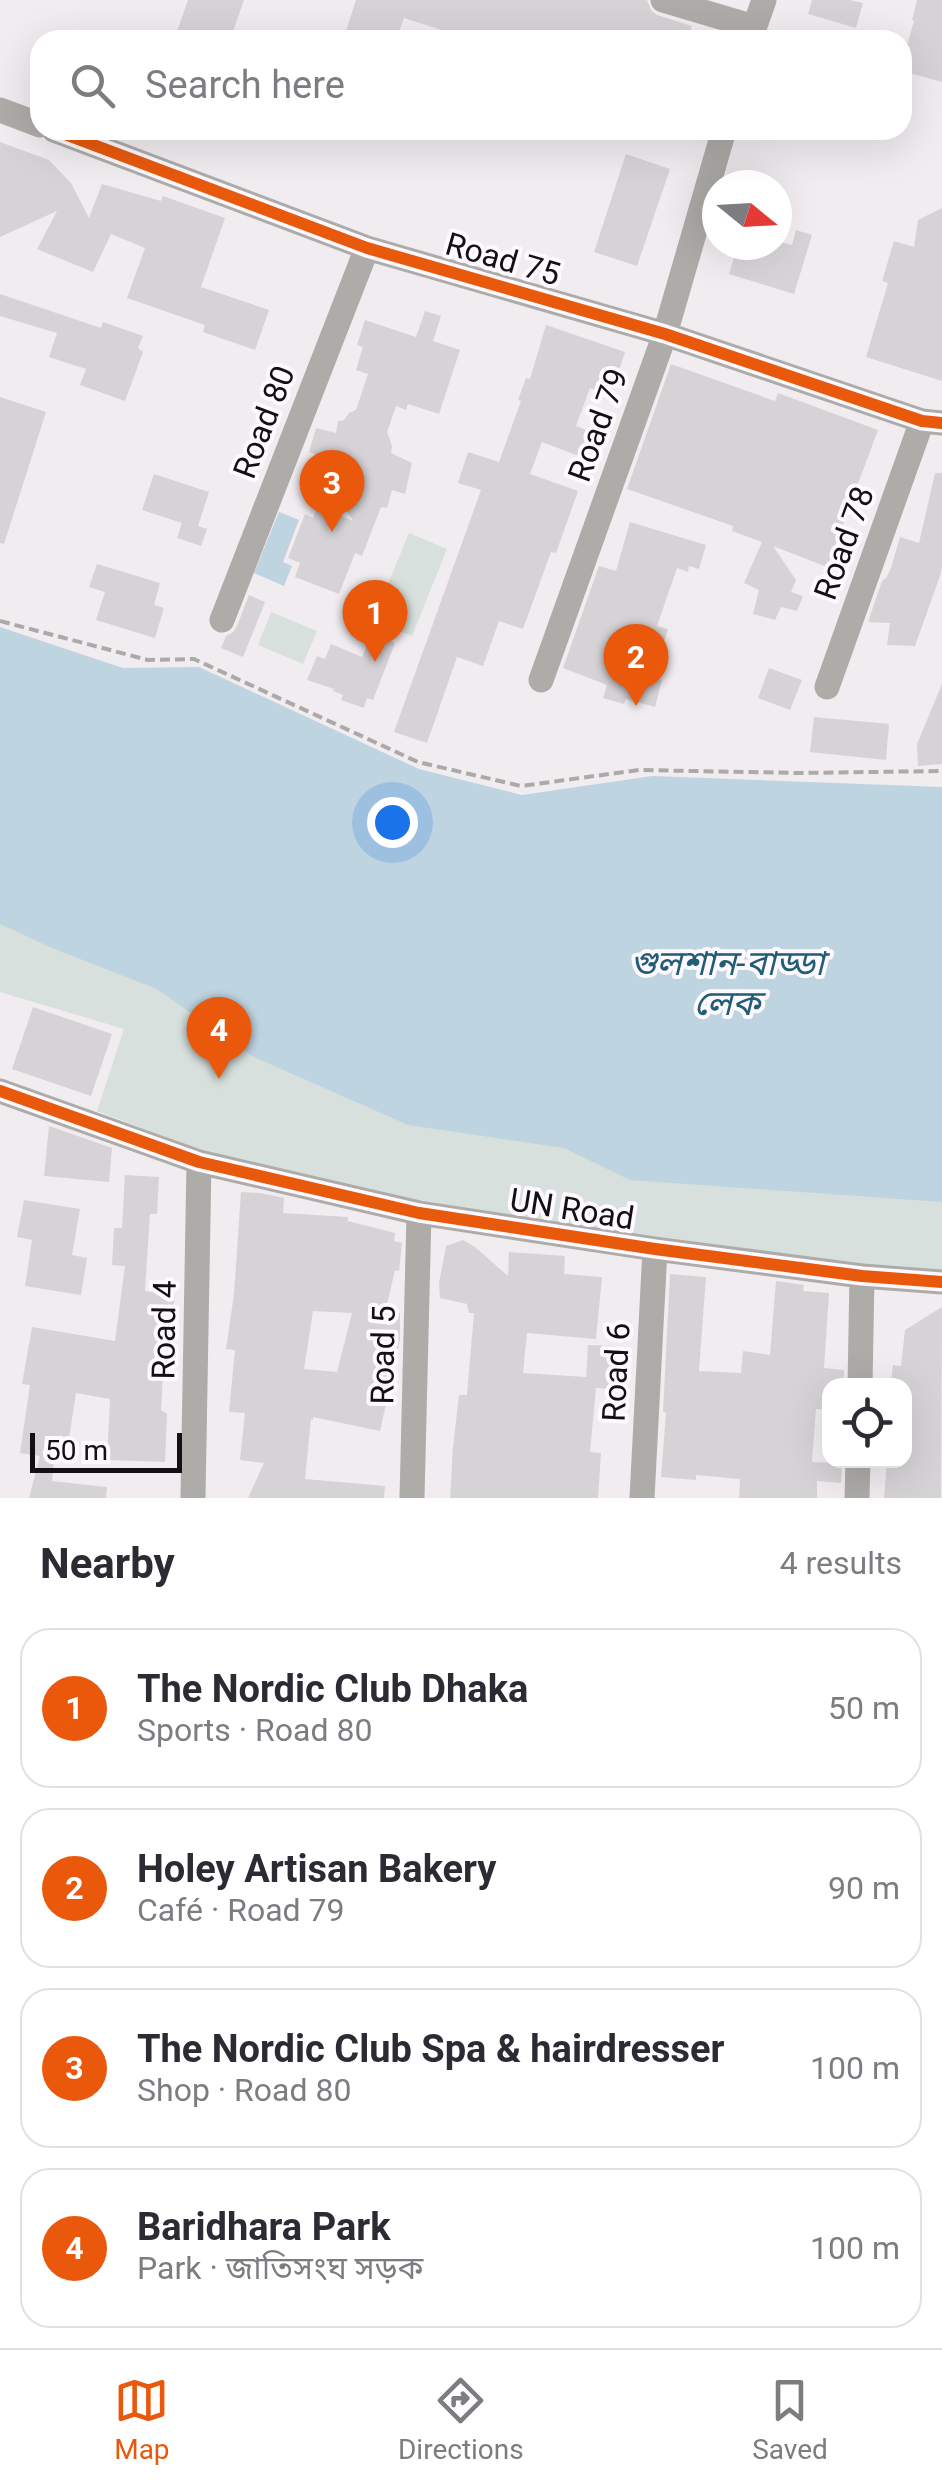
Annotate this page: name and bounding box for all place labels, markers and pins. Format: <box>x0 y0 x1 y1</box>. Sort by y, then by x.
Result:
pin: 3 <box>300 450 364 532</box>
pin: 1 <box>342 580 408 662</box>
pin: 2 <box>604 624 668 706</box>
pin: 4 <box>186 996 252 1079</box>

